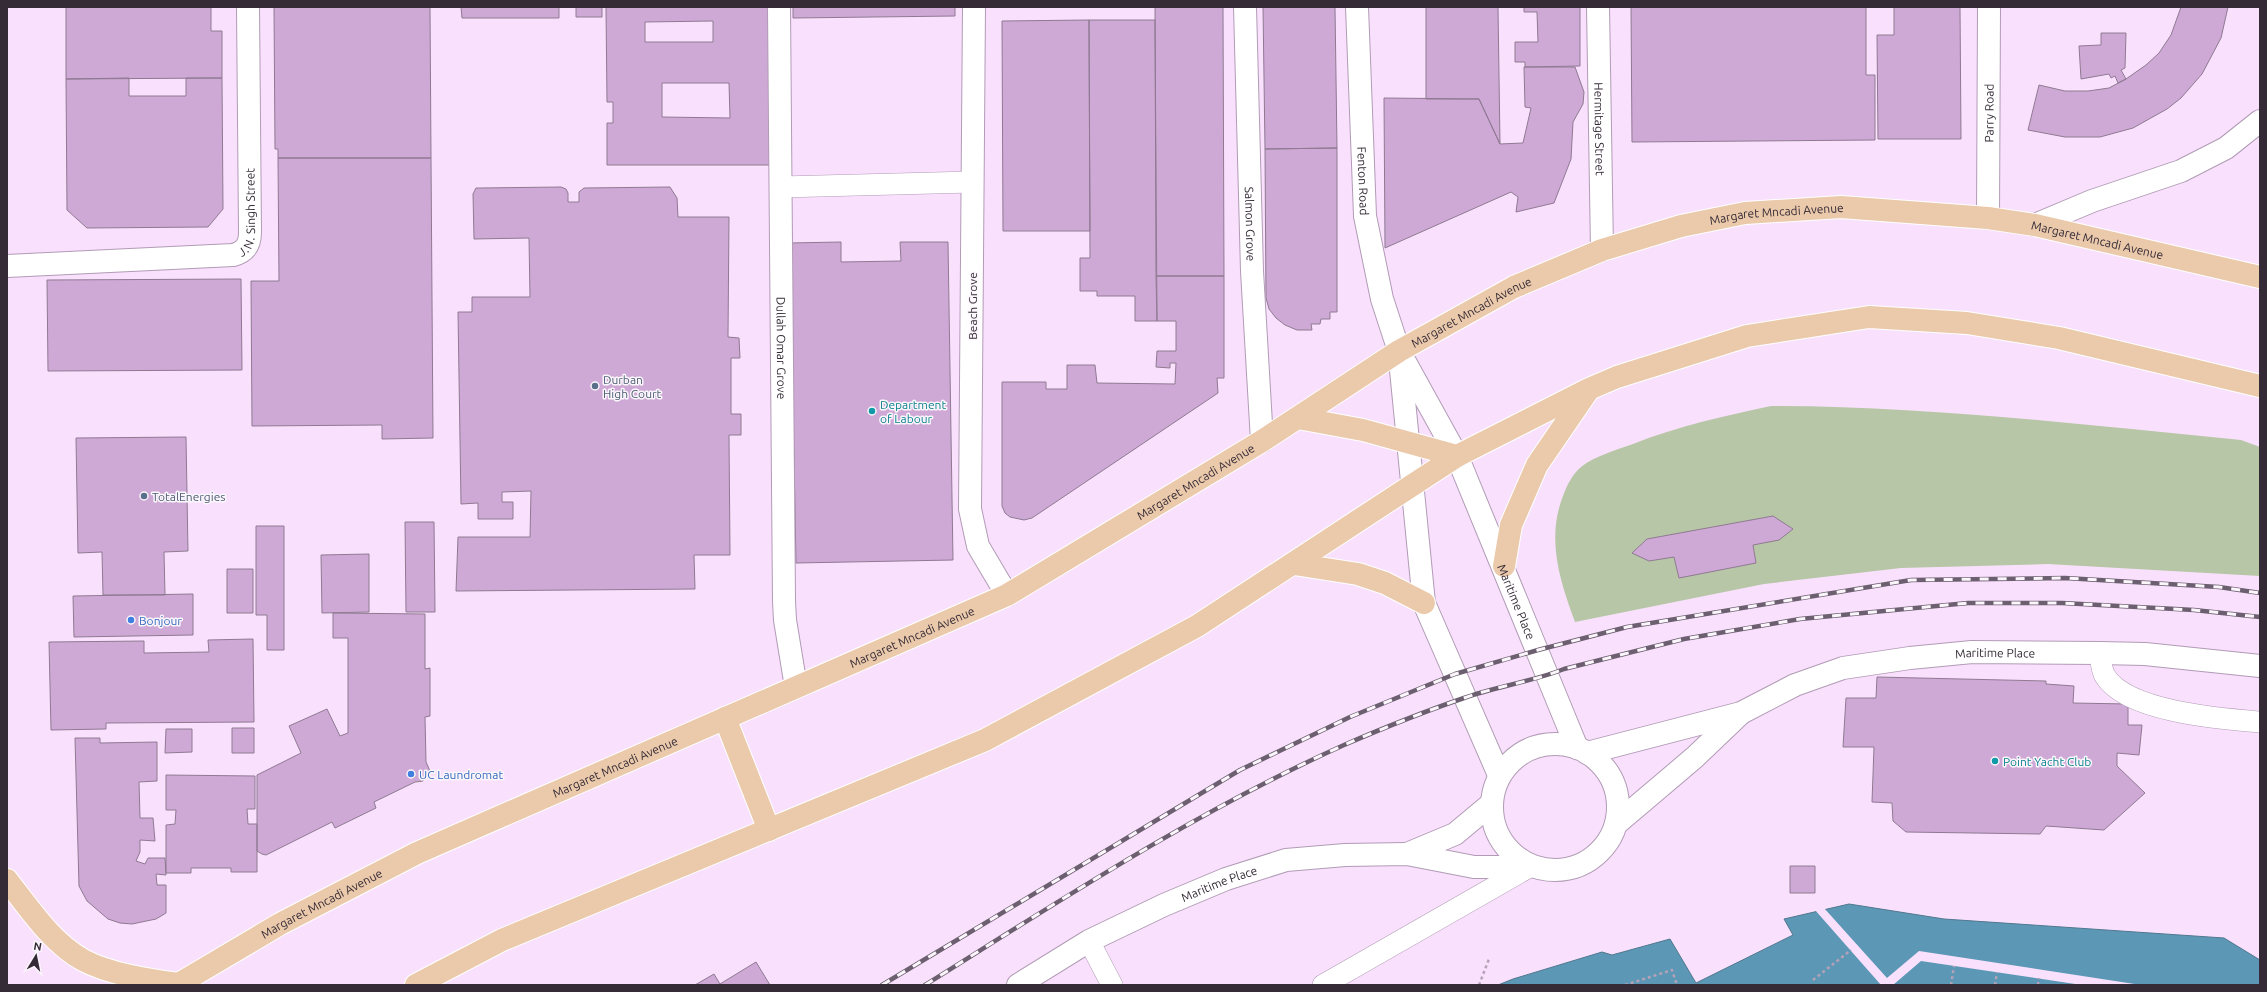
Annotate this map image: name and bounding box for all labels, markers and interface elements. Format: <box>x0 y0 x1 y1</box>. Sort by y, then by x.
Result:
street label: Hermitage Street <box>1593 82 1607 176</box>
street label: Parry Road <box>1982 84 1995 142</box>
street label: Fenton Road <box>1356 146 1371 216</box>
street label: J.N. Singh Street <box>235 168 257 259</box>
street label: Salmon Grove <box>1243 186 1258 261</box>
street label: Margaret Mncadi Avenue <box>1708 200 1844 227</box>
street label: Margaret Mncadi Avenue <box>2030 218 2165 261</box>
street label: Beach Grove <box>966 272 979 340</box>
street label: Margaret Mncadi Avenue <box>1409 274 1533 350</box>
street label: Dullah Omar Grove <box>775 297 789 399</box>
place label: Durban High Court <box>603 373 662 400</box>
marker: Durban High Court <box>590 381 600 391</box>
place label: Department of Labour <box>880 398 946 425</box>
marker: Department of Labour <box>867 406 877 416</box>
street label: Margaret Mncadi Avenue <box>1134 441 1257 522</box>
place label: TotalEnergies <box>152 490 226 503</box>
marker: TotalEnergies <box>139 491 149 501</box>
street label: Maritime Place <box>1496 562 1538 641</box>
street label: Margaret Mncadi Avenue <box>847 604 976 670</box>
place label: Bonjour <box>139 614 182 627</box>
marker: Bonjour <box>126 615 136 625</box>
street label: Maritime Place <box>1954 645 2035 660</box>
street label: Margaret Mncadi Avenue <box>550 733 679 799</box>
place label: Point Yacht Club <box>2003 755 2091 768</box>
marker: Point Yacht Club <box>1990 756 2000 766</box>
place label: UC Laundromat <box>419 768 503 781</box>
marker: UC Laundromat <box>406 769 416 779</box>
street label: Maritime Place <box>1179 863 1259 904</box>
street label: Margaret Mncadi Avenue <box>258 866 384 940</box>
north arrow <box>16 936 56 976</box>
text: N <box>33 940 43 953</box>

